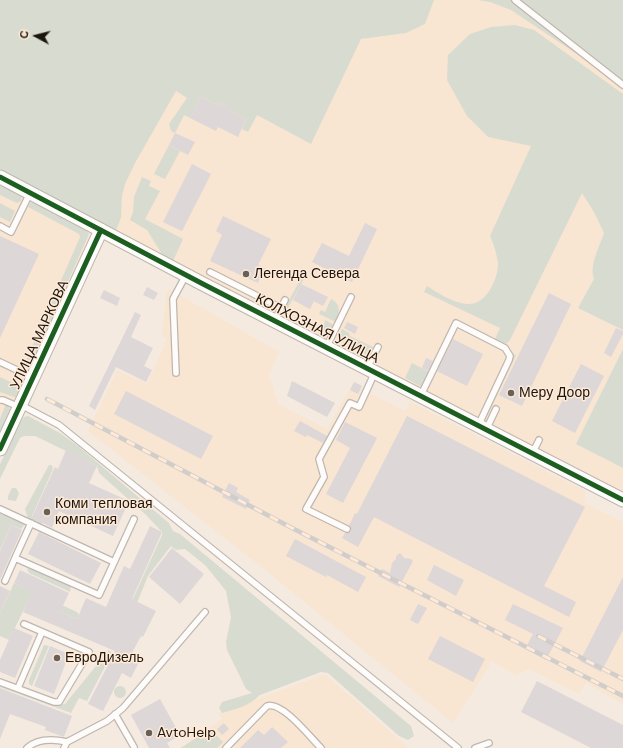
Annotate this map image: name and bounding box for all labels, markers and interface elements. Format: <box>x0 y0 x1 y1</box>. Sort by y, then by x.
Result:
north arrow <box>16 16 56 56</box>
text: С <box>17 30 32 39</box>
place label: Легенда Севера <box>254 266 360 282</box>
marker: Легенда Севера <box>241 269 251 279</box>
street label: УЛИЦА МАРКОВА <box>7 278 73 392</box>
street label: КОЛХОЗНАЯ УЛИЦА <box>252 290 382 368</box>
place label: Меру Доор <box>519 385 590 401</box>
marker: Меру Доор <box>506 388 516 398</box>
place label: Коми тепловая компания <box>55 496 152 528</box>
marker: Коми тепловая компания <box>42 507 52 517</box>
place label: ЕвроДизель <box>65 650 144 666</box>
marker: ЕвроДизель <box>52 653 62 663</box>
place label: AvtoHelp <box>157 725 216 741</box>
marker: AvtoHelp <box>144 728 154 738</box>

